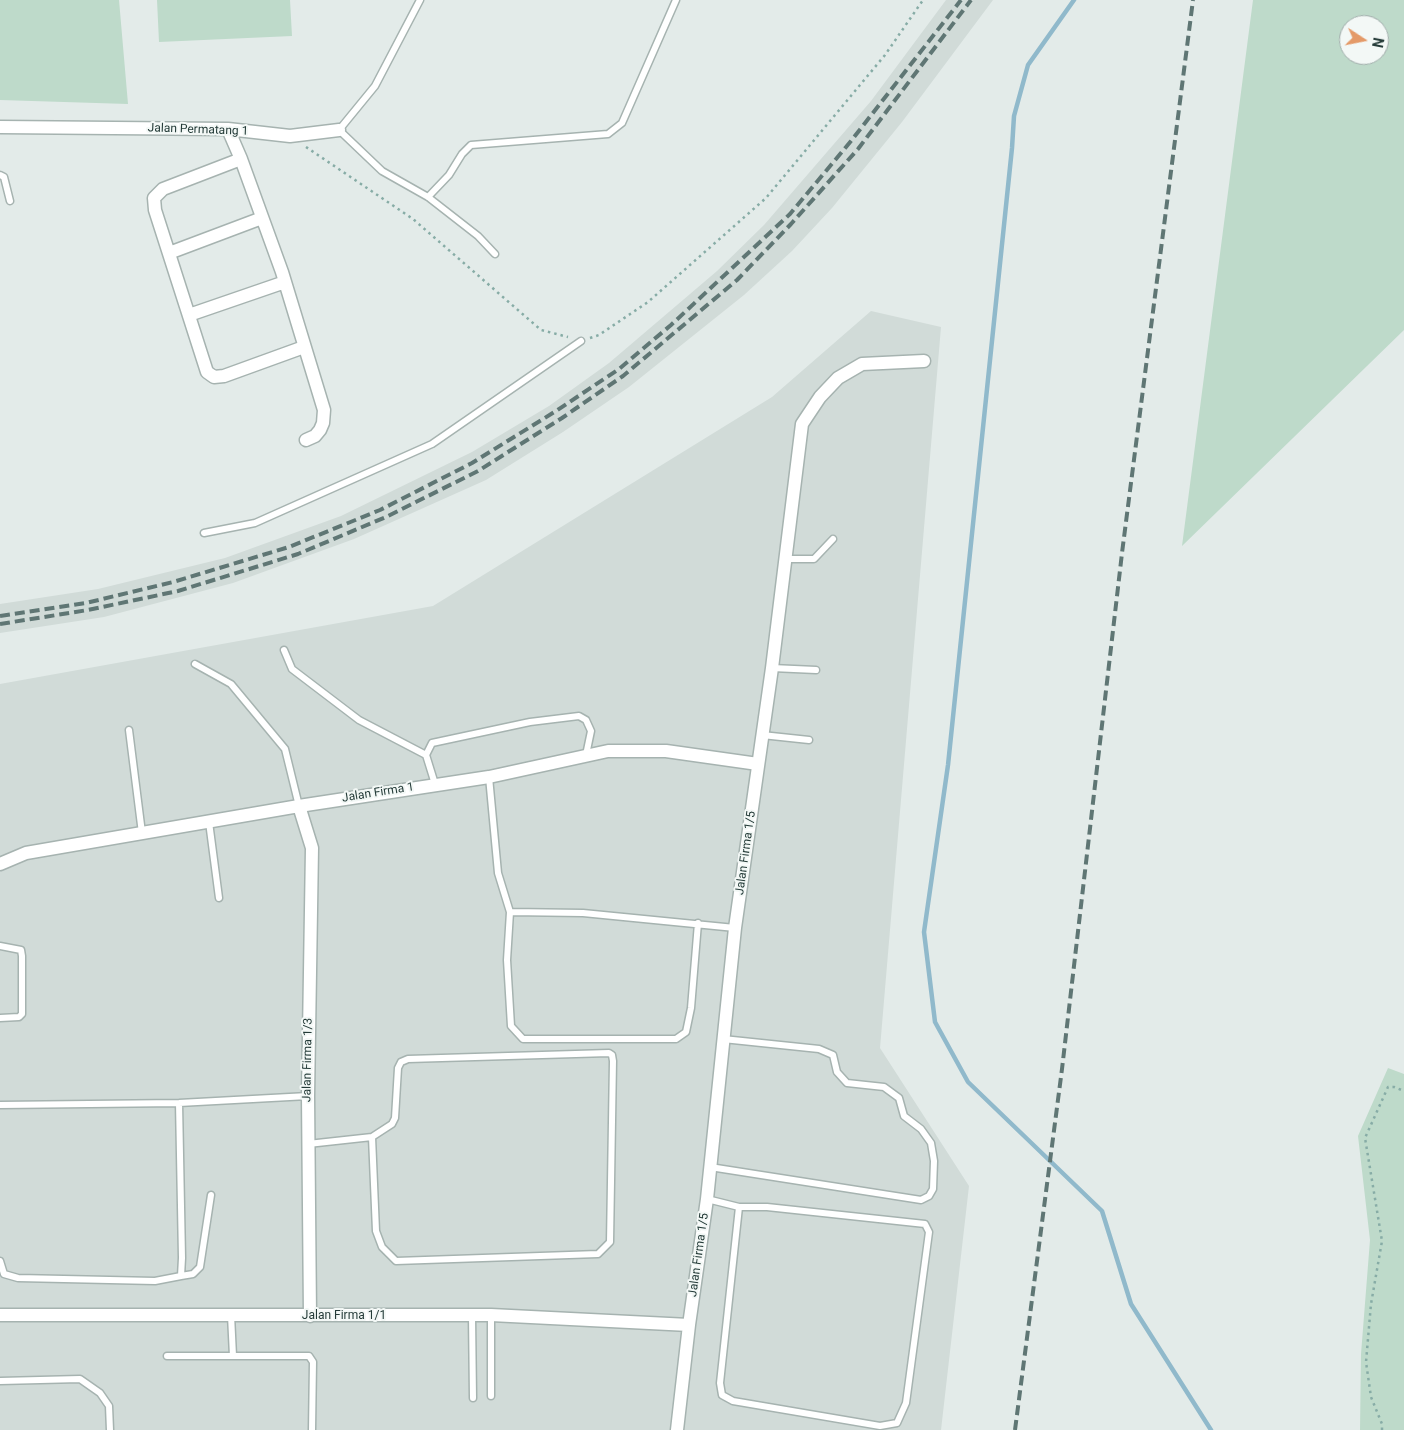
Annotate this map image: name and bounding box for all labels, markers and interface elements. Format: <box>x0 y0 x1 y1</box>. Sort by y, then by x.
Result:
north arrow <box>1339 15 1389 65</box>
text: N <box>1369 36 1387 49</box>
street label: Jalan Permatang 1 <box>147 121 249 139</box>
street label: Jalan Firma 1 <box>341 780 415 806</box>
street label: Jalan Firma 1/5 <box>733 810 759 896</box>
street label: Jalan Firma 1/3 <box>300 1018 316 1102</box>
street label: Jalan Firma 1/5 <box>686 1212 712 1298</box>
street label: Jalan Firma 1/1 <box>302 1309 386 1323</box>

